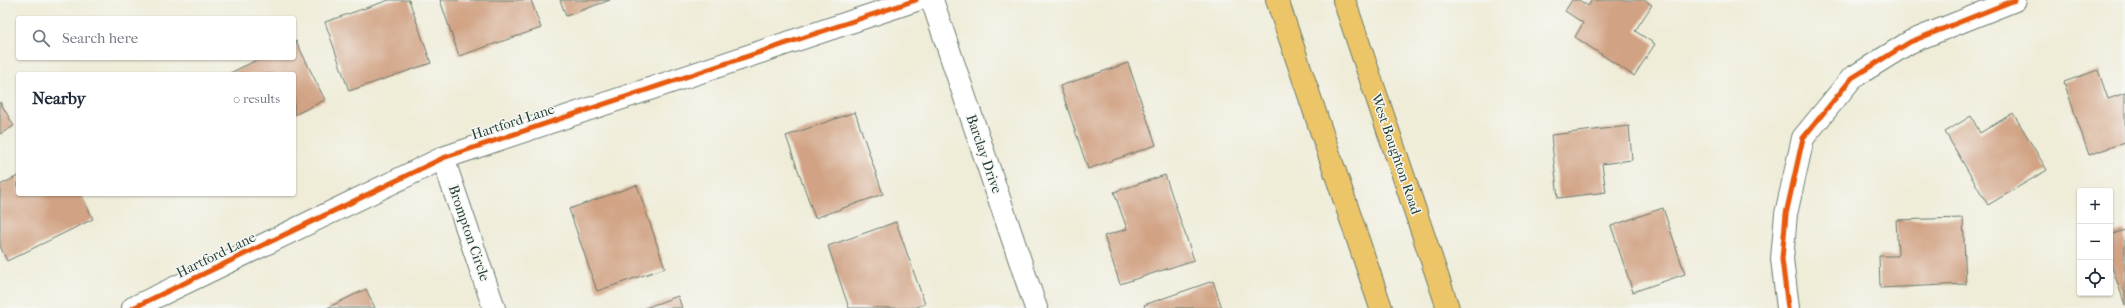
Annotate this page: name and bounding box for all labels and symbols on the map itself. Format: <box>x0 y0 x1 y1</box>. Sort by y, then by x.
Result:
street label: West Boughton Road <box>1367 91 1425 217</box>
street label: Hartford Lane <box>469 101 557 143</box>
street label: Barclay Drive <box>963 112 1005 196</box>
street label: Brompton Circle <box>445 183 493 283</box>
street label: Hartford Lane <box>173 228 259 282</box>

